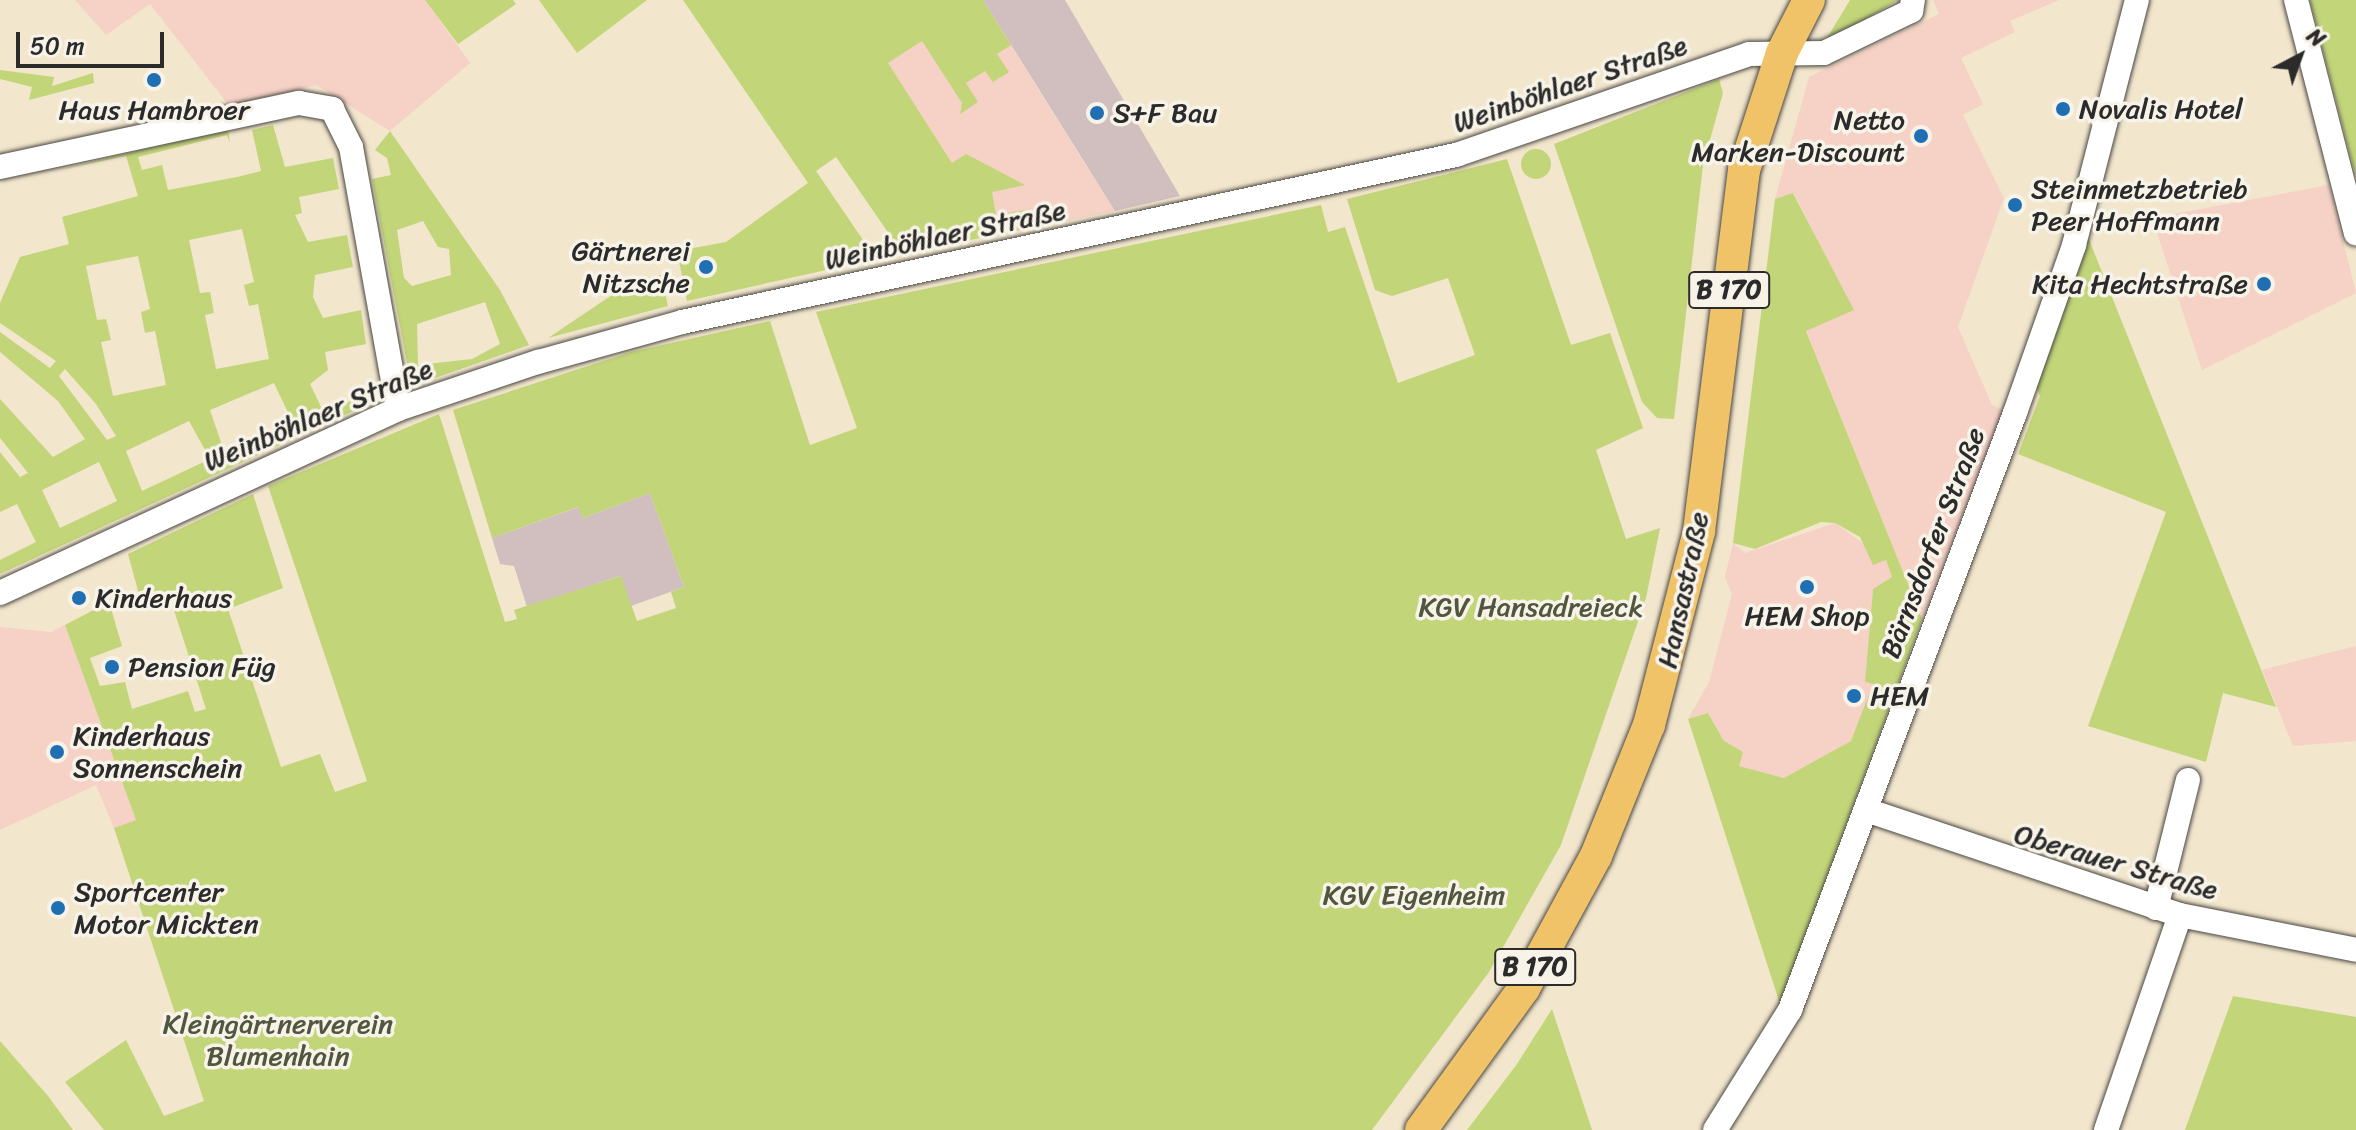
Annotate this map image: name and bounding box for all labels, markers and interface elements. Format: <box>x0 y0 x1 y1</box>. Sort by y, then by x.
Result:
scale bar <box>20 16 168 66</box>
north arrow <box>2260 16 2340 96</box>
text: N <box>2298 18 2335 57</box>
text: 50 m <box>30 25 85 67</box>
street label: Weinböhlaer Straße <box>1448 28 1692 140</box>
marker: Haus Hambroer <box>145 71 163 89</box>
place label: Novalis Hotel <box>2079 92 2243 126</box>
place label: Haus Hambroer <box>59 93 249 127</box>
place label: S+F Bau <box>1113 96 1217 130</box>
marker: Novalis Hotel <box>2054 100 2072 118</box>
place label: Netto Marken-Discount <box>1691 103 1905 169</box>
marker: S+F Bau <box>1088 104 1106 122</box>
marker: Netto Marken-Discount <box>1912 127 1930 145</box>
place label: Steinmetzbetrieb Peer Hoffmann <box>2031 172 2248 238</box>
street label: Weinböhlaer Straße <box>821 193 1069 277</box>
marker: Steinmetzbetrieb Peer Hoffmann <box>2006 196 2024 214</box>
place label: Gärtnerei Nitzsche <box>572 234 690 300</box>
marker: Gärtnerei Nitzsche <box>697 258 715 276</box>
place label: Kita Hechtstraße <box>2031 267 2248 301</box>
road number: B 170 <box>1687 268 1771 312</box>
marker: Kita Hechtstraße <box>2255 275 2273 293</box>
street label: Weinböhlaer Straße <box>198 351 438 479</box>
street label: Bärnsdorfer Straße <box>1873 423 1993 663</box>
street label: Hansastraße <box>1650 509 1716 671</box>
marker: HEM Shop <box>1798 578 1816 596</box>
place label: Kinderhaus <box>95 581 232 615</box>
marker: Kinderhaus <box>70 589 88 607</box>
park label: KGV Hansadreieck <box>1419 590 1643 624</box>
place label: HEM Shop <box>1743 599 1871 633</box>
place label: Pension Füg <box>128 650 276 684</box>
marker: Pension Füg <box>103 658 121 676</box>
place label: HEM <box>1870 679 1929 713</box>
marker: HEM <box>1845 687 1863 705</box>
place label: Kinderhaus Sonnenschein <box>73 719 242 785</box>
marker: Kinderhaus Sonnenschein <box>48 743 66 761</box>
street label: Oberauer Straße <box>2010 817 2222 907</box>
place label: Sportcenter Motor Mickten <box>74 875 256 941</box>
park label: KGV Eigenheim <box>1323 878 1505 912</box>
marker: Sportcenter Motor Mickten <box>49 899 67 917</box>
road number: B 170 <box>1493 945 1577 989</box>
park label: Kleingärtnerverein Blumenhain <box>163 1007 393 1073</box>

